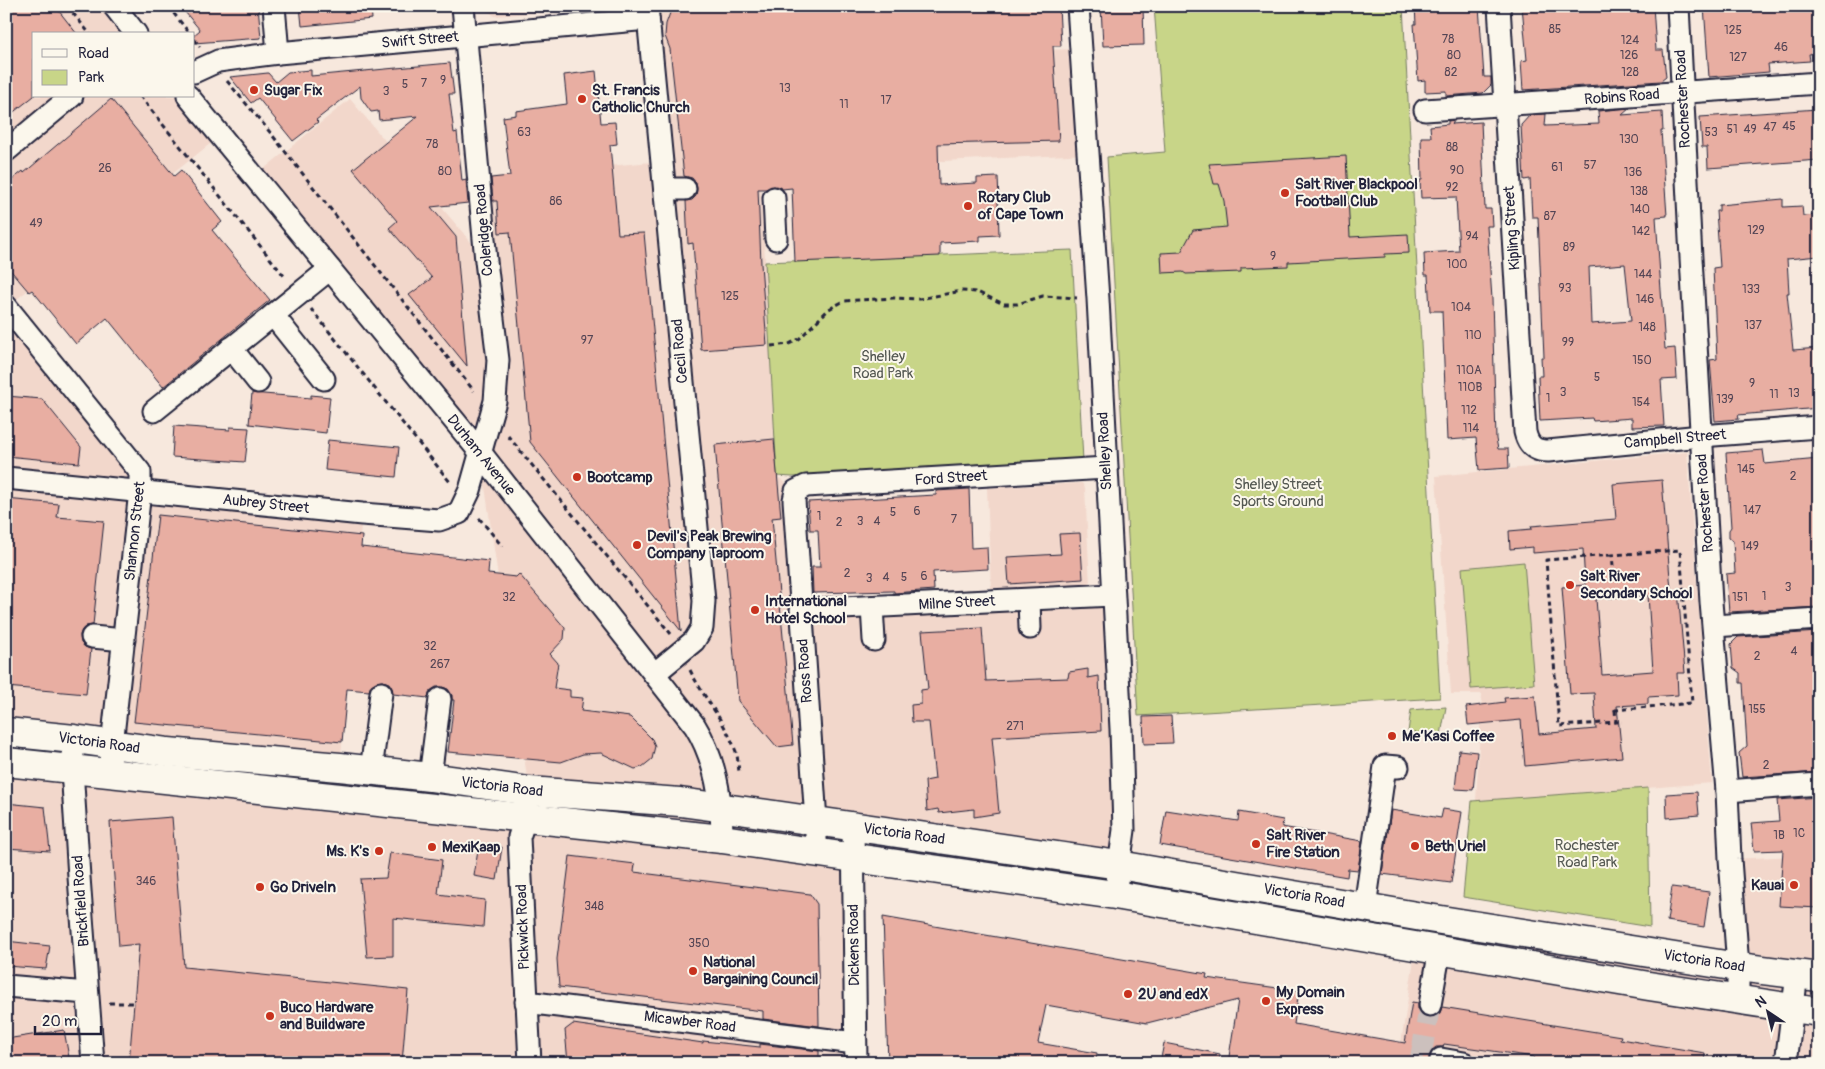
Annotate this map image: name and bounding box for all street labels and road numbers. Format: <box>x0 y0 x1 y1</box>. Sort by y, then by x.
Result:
street label: Swift Street <box>381 27 460 53</box>
street label: Rochester Road <box>1671 49 1695 149</box>
street label: Robins Road <box>1584 85 1660 109</box>
street label: Coleridge Road <box>470 183 498 277</box>
street label: Kipling Street <box>1499 184 1524 271</box>
street label: Cecil Road <box>668 318 692 384</box>
street label: Durham Avenue <box>443 411 520 500</box>
street label: Shelley Road <box>1093 411 1117 491</box>
street label: Campbell Street <box>1623 425 1728 453</box>
street label: Rochester Road <box>1692 453 1718 553</box>
street label: Ford Street <box>914 466 989 490</box>
street label: Shannon Street <box>120 479 150 582</box>
street label: Aubrey Street <box>222 490 311 518</box>
street label: Milne Street <box>918 591 997 614</box>
street label: Ross Road <box>793 638 817 704</box>
street label: Victoria Road <box>57 728 141 758</box>
street label: Victoria Road <box>460 773 544 801</box>
street label: Victoria Road <box>862 819 946 849</box>
street label: Brickfield Road <box>68 855 94 947</box>
street label: Victoria Road <box>1262 879 1346 913</box>
street label: Pickwick Road <box>512 884 534 970</box>
street label: Dickens Road <box>844 904 864 986</box>
street label: Victoria Road <box>1662 945 1746 977</box>
street label: Micawber Road <box>643 1007 737 1037</box>

